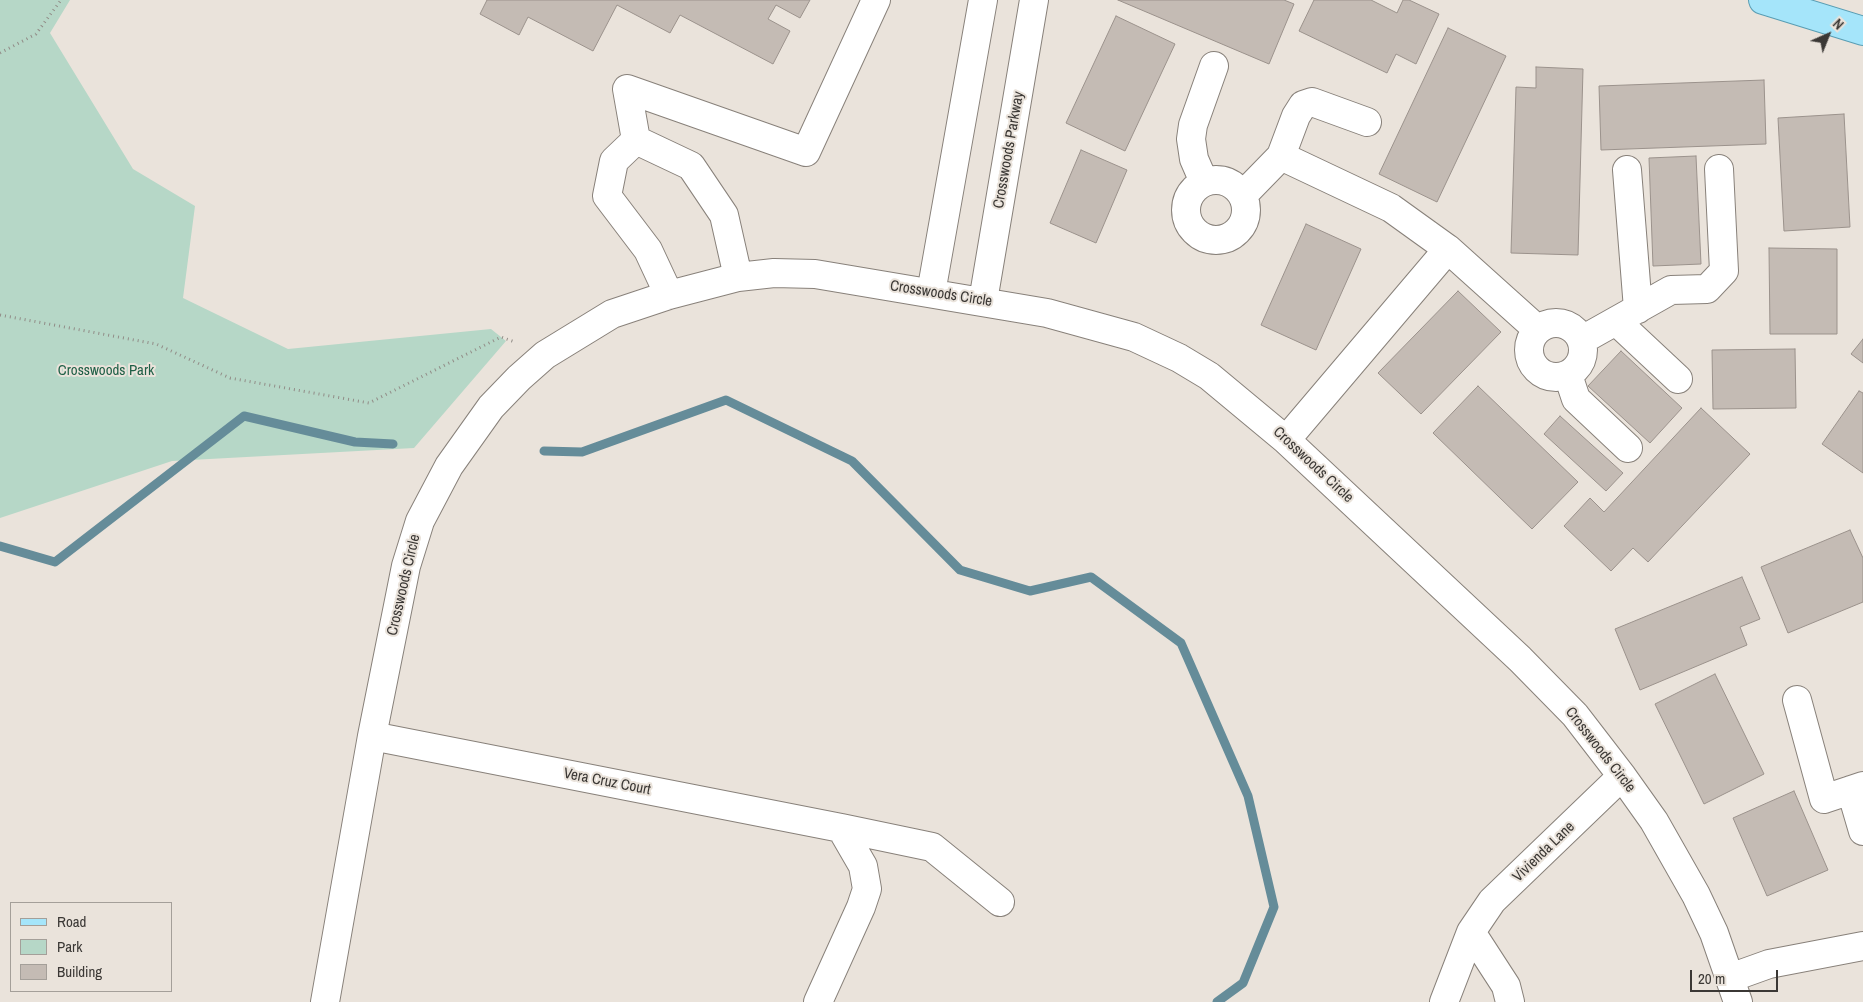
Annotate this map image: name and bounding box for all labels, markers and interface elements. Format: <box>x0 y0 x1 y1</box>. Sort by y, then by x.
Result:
north arrow <box>1803 10 1853 60</box>
text: N <box>1829 15 1848 34</box>
street label: Crosswoods Parkway <box>990 90 1028 210</box>
street label: Crosswoods Circle <box>889 277 993 311</box>
park label: Crosswoods Park <box>58 362 154 380</box>
street label: Crosswoods Circle <box>1269 423 1357 507</box>
street label: Crosswoods Circle <box>384 533 424 637</box>
street label: Crosswoods Circle <box>1561 704 1639 796</box>
street label: Vera Cruz Court <box>562 765 652 799</box>
street label: Vivienda Lane <box>1509 818 1579 886</box>
legend <box>10 902 172 992</box>
text: Road <box>57 911 86 932</box>
text: Park <box>57 936 82 957</box>
scale bar <box>1693 960 1780 992</box>
text: Building <box>57 961 102 982</box>
text: 20 m <box>1698 968 1725 989</box>

